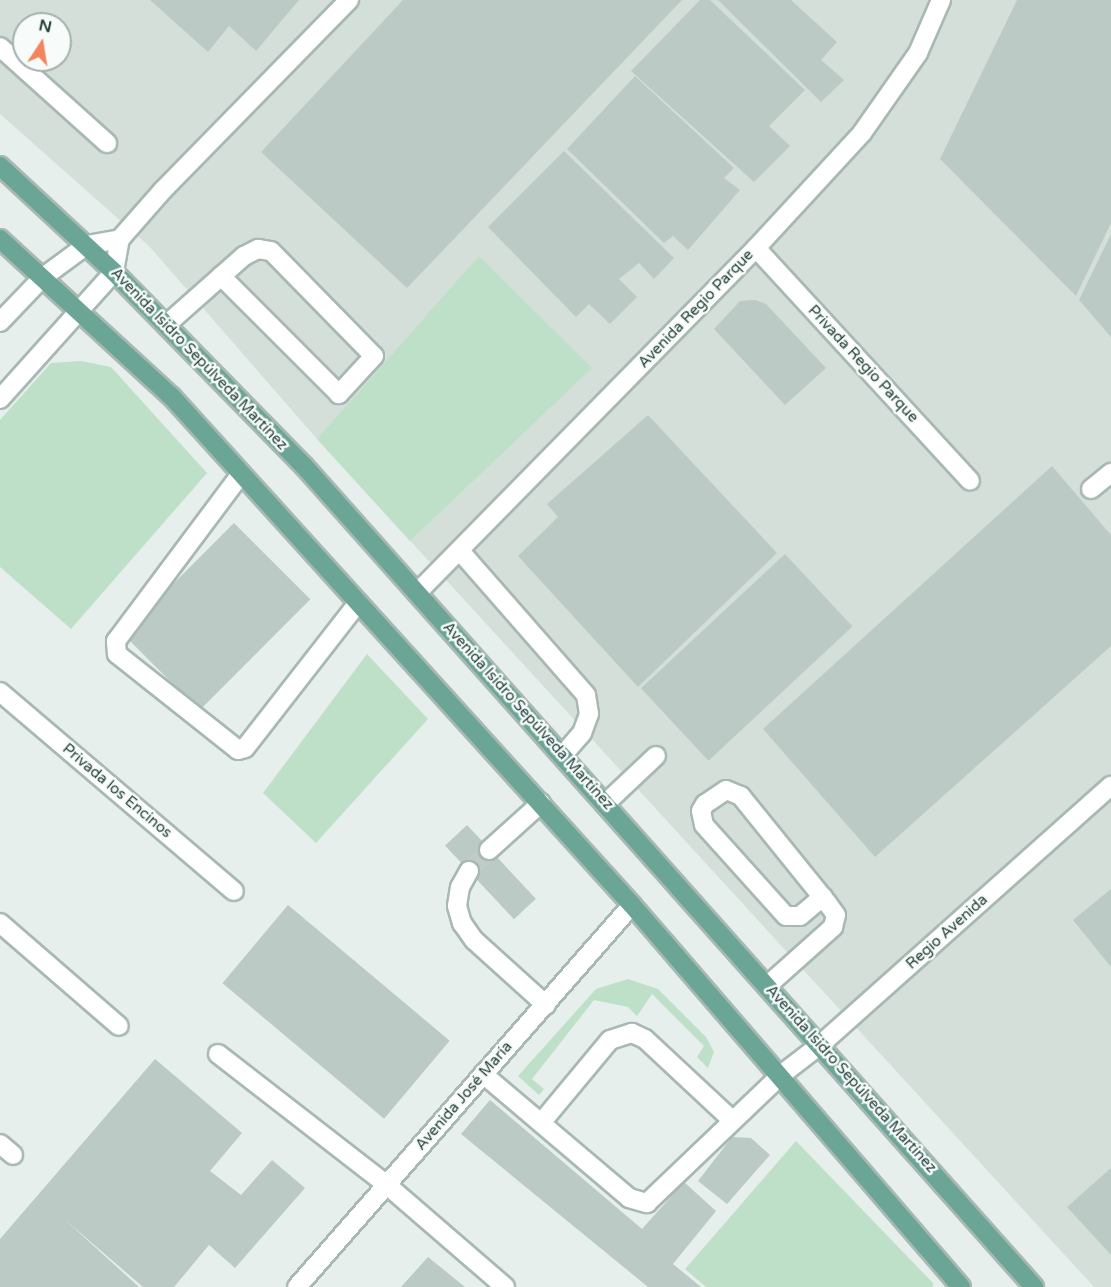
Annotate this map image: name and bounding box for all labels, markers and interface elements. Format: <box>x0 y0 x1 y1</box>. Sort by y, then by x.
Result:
north arrow <box>12 12 72 72</box>
text: N <box>37 15 54 37</box>
street label: Avenida Regio Parque <box>635 246 757 372</box>
street label: Avenida Isidro Sepúlveda Martínez <box>107 264 291 454</box>
street label: Privada Regio Parque <box>804 302 922 426</box>
street label: Avenida Isidro Sepúlveda Martínez <box>439 619 617 813</box>
street label: Privada los Encinos <box>59 740 175 842</box>
street label: Regio Avenida <box>903 891 991 973</box>
street label: Avenida Isidro Sepúlveda Martínez <box>762 982 940 1176</box>
street label: Avenida José María <box>412 1038 516 1154</box>

